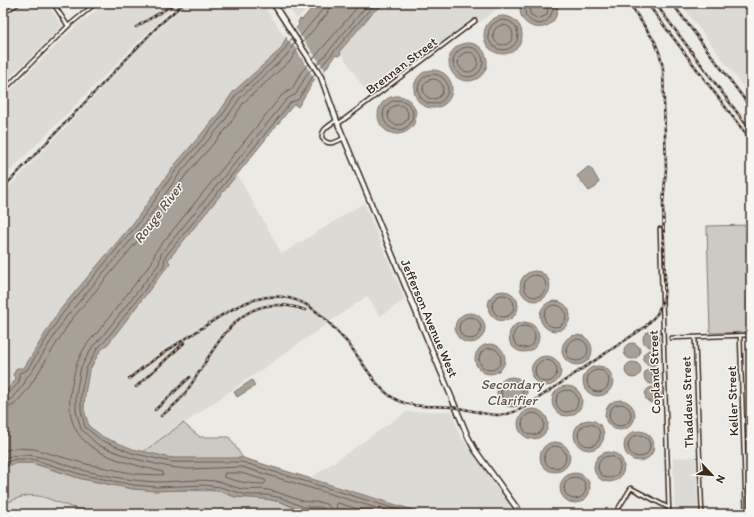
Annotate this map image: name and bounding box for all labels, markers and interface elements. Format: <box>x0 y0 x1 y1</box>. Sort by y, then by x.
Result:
street label: Brennan Street <box>363 34 440 97</box>
water label: Rouge River <box>130 179 187 247</box>
street label: Jefferson Avenue West <box>398 257 461 380</box>
street label: Copland Street <box>646 330 663 414</box>
street label: Thaddeus Street <box>678 356 697 448</box>
street label: Keller Street <box>724 365 741 436</box>
water label: Secondary Clarifier <box>481 376 545 409</box>
north arrow <box>692 455 732 495</box>
text: N <box>713 473 728 485</box>

